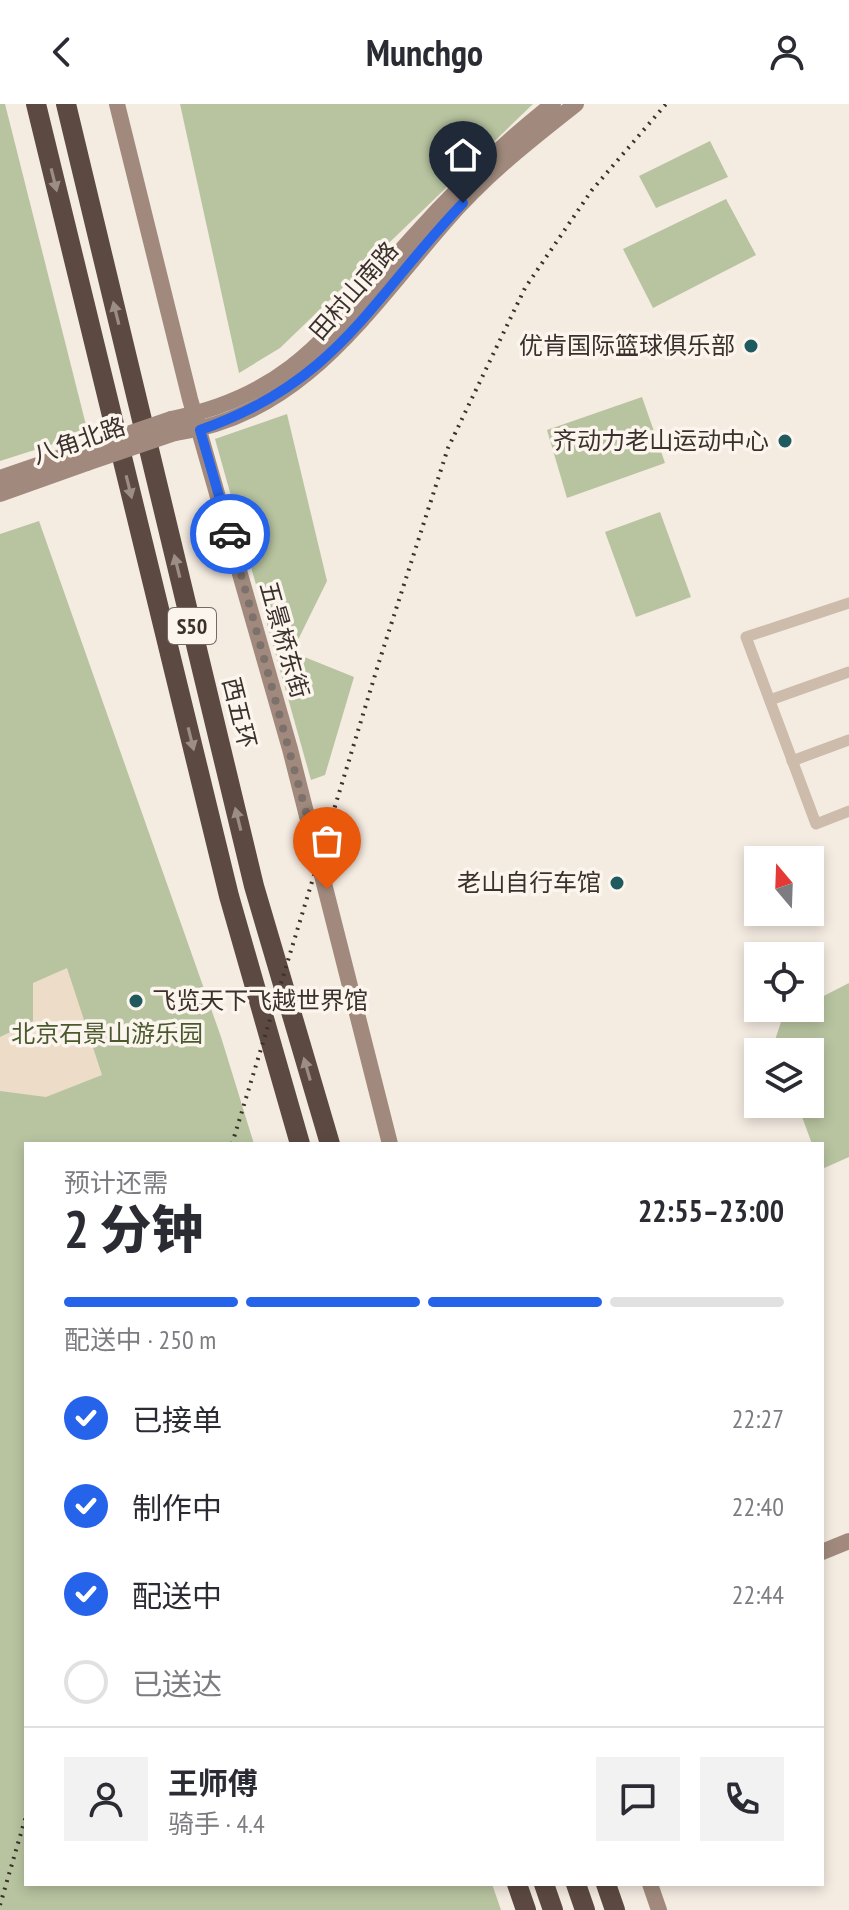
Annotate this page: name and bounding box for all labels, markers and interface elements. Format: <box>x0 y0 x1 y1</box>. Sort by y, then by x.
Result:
text: Munchgo <box>366 29 483 76</box>
icon: back <box>40 30 84 74</box>
icon: person <box>765 30 809 74</box>
pin <box>429 121 497 203</box>
icon: home <box>441 133 485 177</box>
one-way arrow <box>49 167 61 192</box>
street label: 田村山南路 <box>303 235 405 346</box>
one-way arrow <box>110 301 122 326</box>
place label: 优肯国际篮球俱乐部 <box>519 330 735 361</box>
marker: 优肯国际篮球俱乐部 <box>742 337 760 355</box>
street label: 八角北路 <box>28 410 129 471</box>
place label: 齐动力老山运动中心 <box>553 425 769 456</box>
marker: 齐动力老山运动中心 <box>776 432 794 450</box>
one-way arrow <box>123 474 136 499</box>
courier <box>190 494 270 574</box>
icon: car <box>208 512 252 556</box>
one-way arrow <box>171 553 183 578</box>
street label: 五景桥东街 <box>253 578 316 702</box>
road number: S50 <box>168 608 216 644</box>
street label: 西五环 <box>216 674 263 752</box>
one-way arrow <box>185 727 197 752</box>
one-way arrow <box>231 806 244 831</box>
pin <box>293 807 361 889</box>
icon: bag <box>305 819 349 863</box>
north arrow <box>744 846 824 926</box>
map controls <box>744 846 824 1118</box>
place label: 老山自行车馆 <box>457 867 601 898</box>
marker: 老山自行车馆 <box>608 874 626 892</box>
button: locate <box>744 942 824 1022</box>
place label: 飞览天下飞越世界馆 <box>152 985 368 1016</box>
marker: 飞览天下飞越世界馆 <box>127 992 145 1010</box>
park label: 北京石景山游乐园 <box>11 1018 203 1049</box>
button: layers <box>744 1038 824 1118</box>
one-way arrow <box>300 1057 313 1081</box>
text: 预计还需 <box>64 1166 168 1199</box>
text: 22:55–23:00 <box>638 1191 784 1230</box>
text: 2 分钟 <box>64 1195 204 1262</box>
text: 配送中 · 250 m <box>64 1323 216 1356</box>
icon: check <box>64 1396 108 1440</box>
text: 已接单 <box>132 1400 222 1439</box>
text: 22:27 <box>732 1402 784 1435</box>
icon: check <box>64 1484 108 1528</box>
text: 制作中 <box>132 1488 222 1527</box>
text: 22:40 <box>732 1490 784 1523</box>
icon: check <box>64 1572 108 1616</box>
text: 配送中 <box>132 1576 222 1615</box>
text: 22:44 <box>732 1578 784 1611</box>
text: 已送达 <box>132 1664 222 1703</box>
button: person <box>64 1757 148 1841</box>
button: chat <box>596 1757 680 1841</box>
button: phone <box>700 1757 784 1841</box>
text: 王师傅 <box>168 1763 258 1802</box>
text: 骑手 · 4.4 <box>168 1807 265 1840</box>

